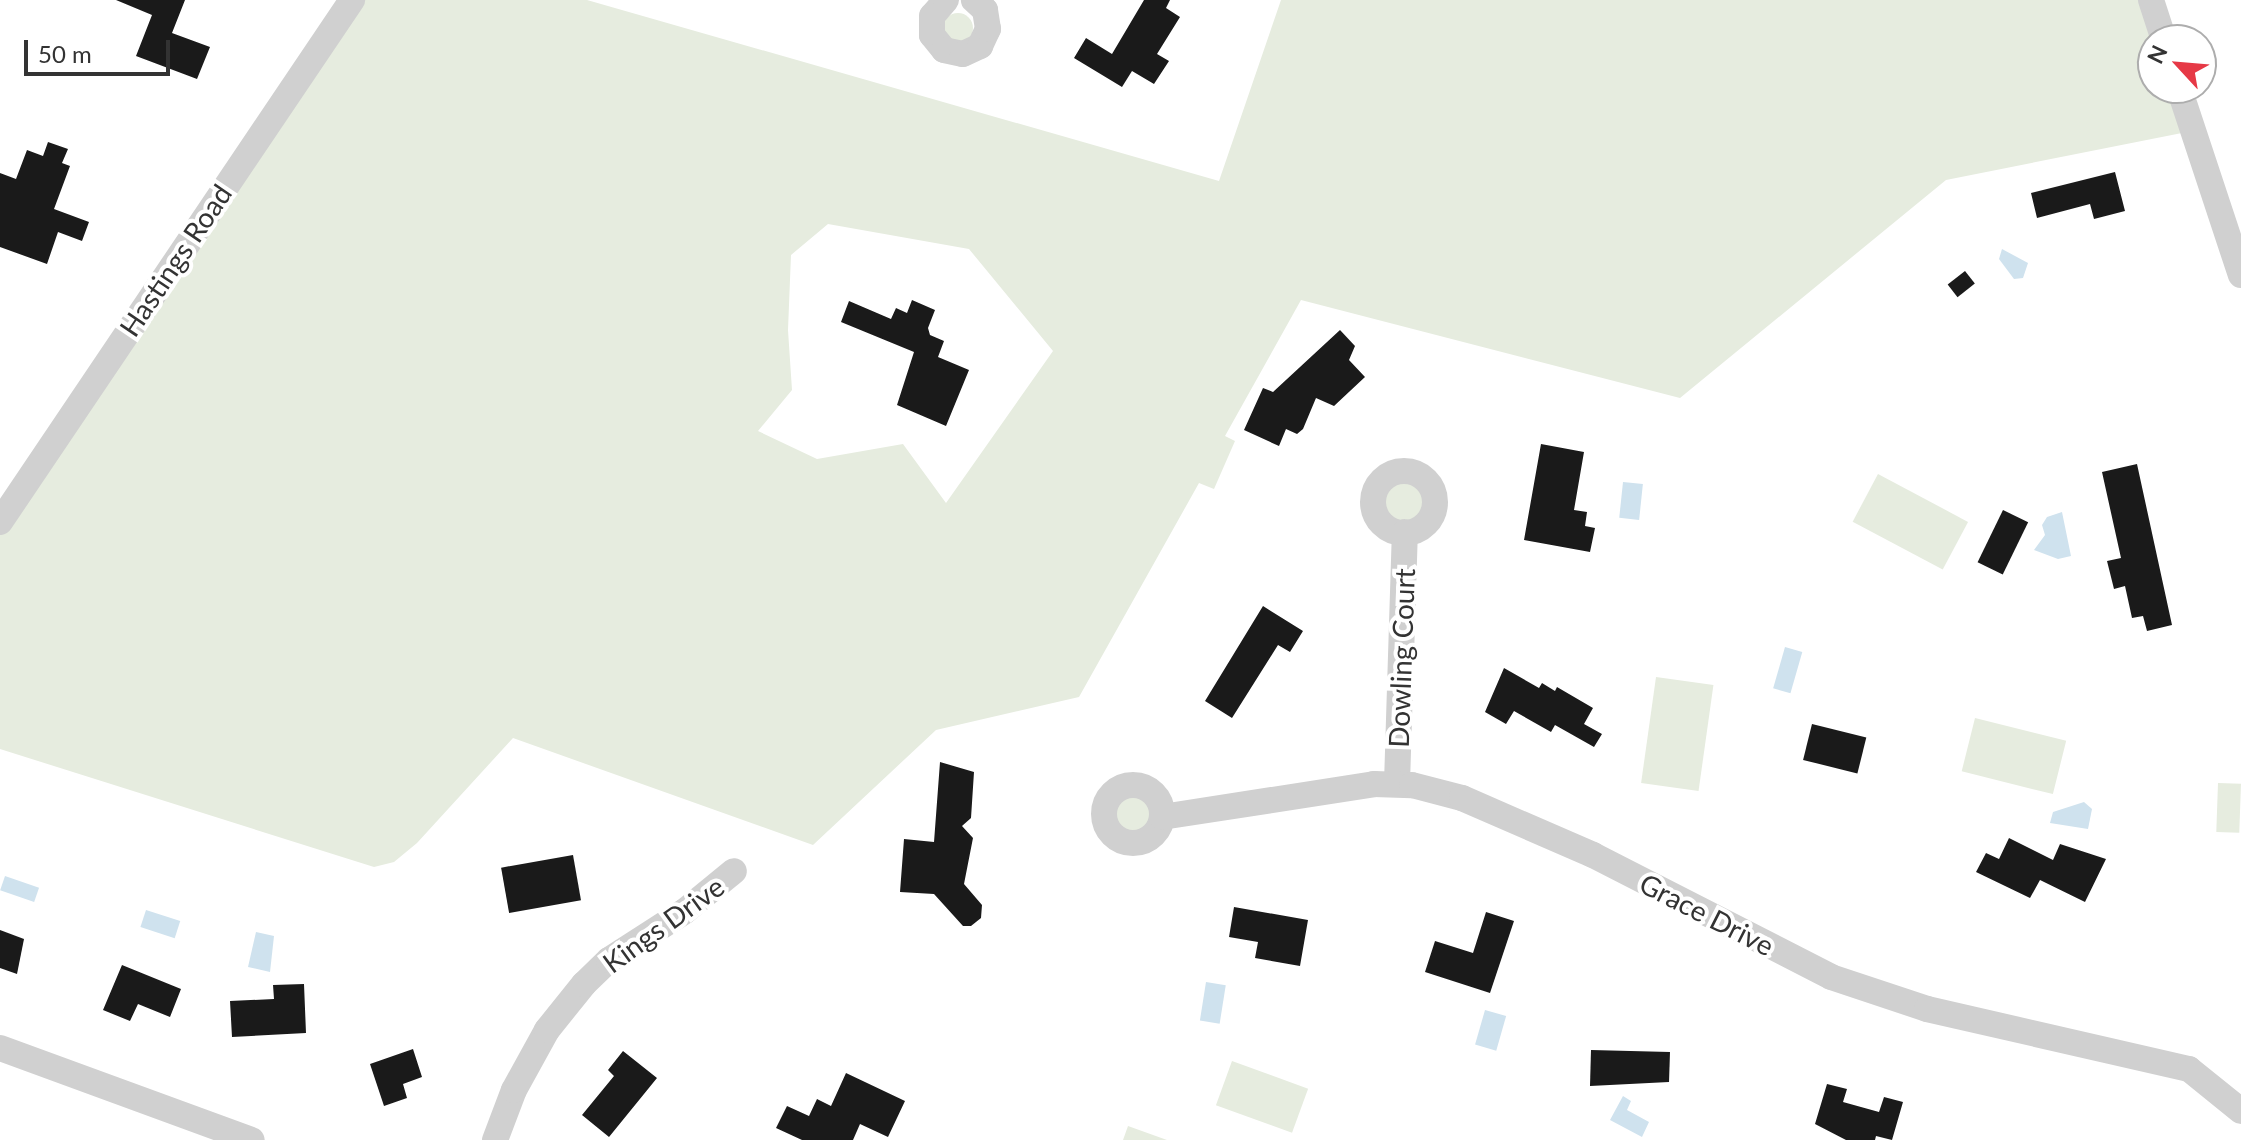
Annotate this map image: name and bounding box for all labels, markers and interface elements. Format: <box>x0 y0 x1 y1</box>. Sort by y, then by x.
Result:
scale bar <box>28 24 174 74</box>
north arrow <box>2137 24 2217 104</box>
text: 50 m <box>38 39 92 68</box>
text: N <box>2141 41 2173 68</box>
street label: Hastings Road <box>112 178 238 342</box>
street label: Dowling Court <box>1381 568 1421 748</box>
street label: Grace Drive <box>1634 866 1780 962</box>
street label: Kings Drive <box>596 869 730 979</box>

